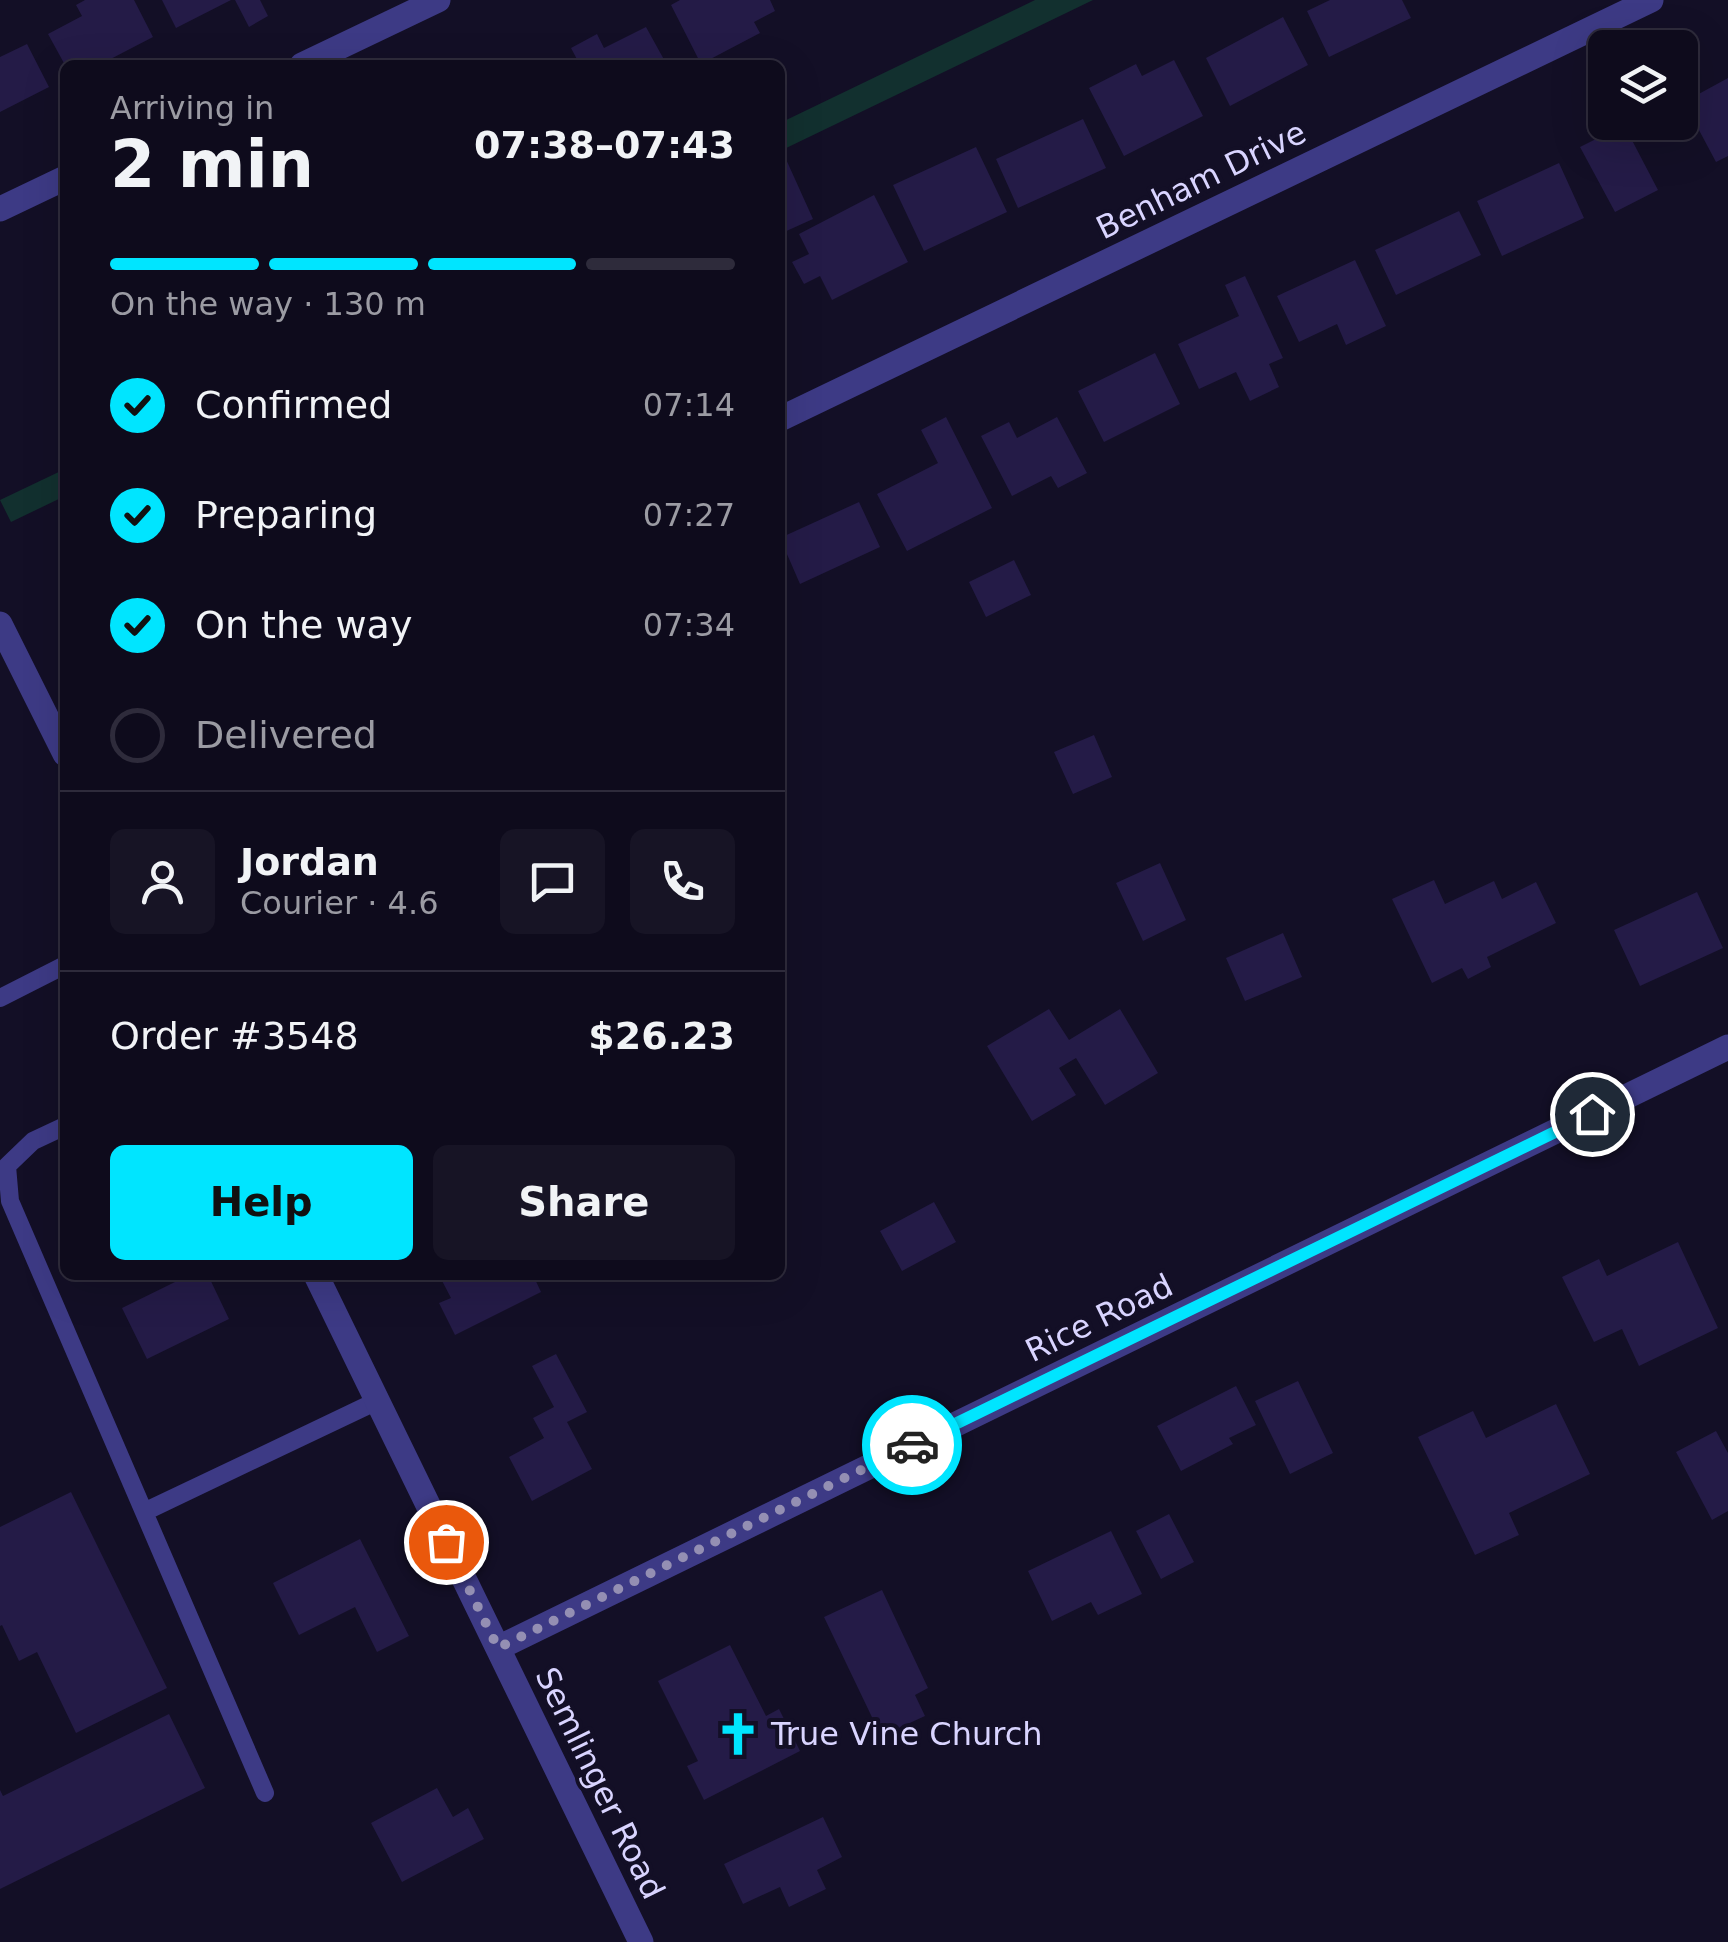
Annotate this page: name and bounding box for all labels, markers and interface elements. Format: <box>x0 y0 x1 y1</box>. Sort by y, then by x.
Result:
map controls <box>1588 30 1698 140</box>
button: layers <box>1588 30 1698 140</box>
text: Arriving in <box>110 89 274 127</box>
street label: Benham Drive <box>1090 113 1312 247</box>
text: 07:38–07:43 <box>474 123 735 167</box>
text: 2 min <box>110 127 314 202</box>
text: On the way · 130 m <box>110 285 426 323</box>
icon: check <box>110 378 165 433</box>
text: Confirmed <box>195 383 392 427</box>
text: 07:14 <box>643 386 735 424</box>
icon: check <box>110 488 165 543</box>
text: Preparing <box>195 493 377 537</box>
text: 07:27 <box>643 496 735 534</box>
icon: check <box>110 598 165 653</box>
text: On the way <box>195 603 412 647</box>
text: 07:34 <box>643 606 735 644</box>
text: Delivered <box>195 713 377 757</box>
button: person <box>110 829 215 934</box>
button: chat <box>500 829 605 934</box>
button: phone <box>630 829 735 934</box>
text: Jordan <box>240 840 379 884</box>
text: Courier · 4.6 <box>240 884 439 922</box>
text: Order #3548 <box>110 1014 359 1058</box>
text: $26.23 <box>588 1014 735 1058</box>
pin <box>1550 1072 1635 1157</box>
icon: home <box>1565 1087 1620 1142</box>
button: Help <box>110 1145 413 1260</box>
button: Share <box>433 1145 735 1260</box>
street label: Rice Road <box>1019 1266 1179 1370</box>
courier <box>862 1395 962 1495</box>
icon: car <box>885 1418 940 1473</box>
pin <box>404 1500 489 1585</box>
icon: bag <box>419 1515 474 1570</box>
street label: Semlinger Road <box>527 1661 673 1905</box>
church icon: True Vine Church <box>714 1710 762 1758</box>
place label: True Vine Church <box>770 1715 1043 1753</box>

